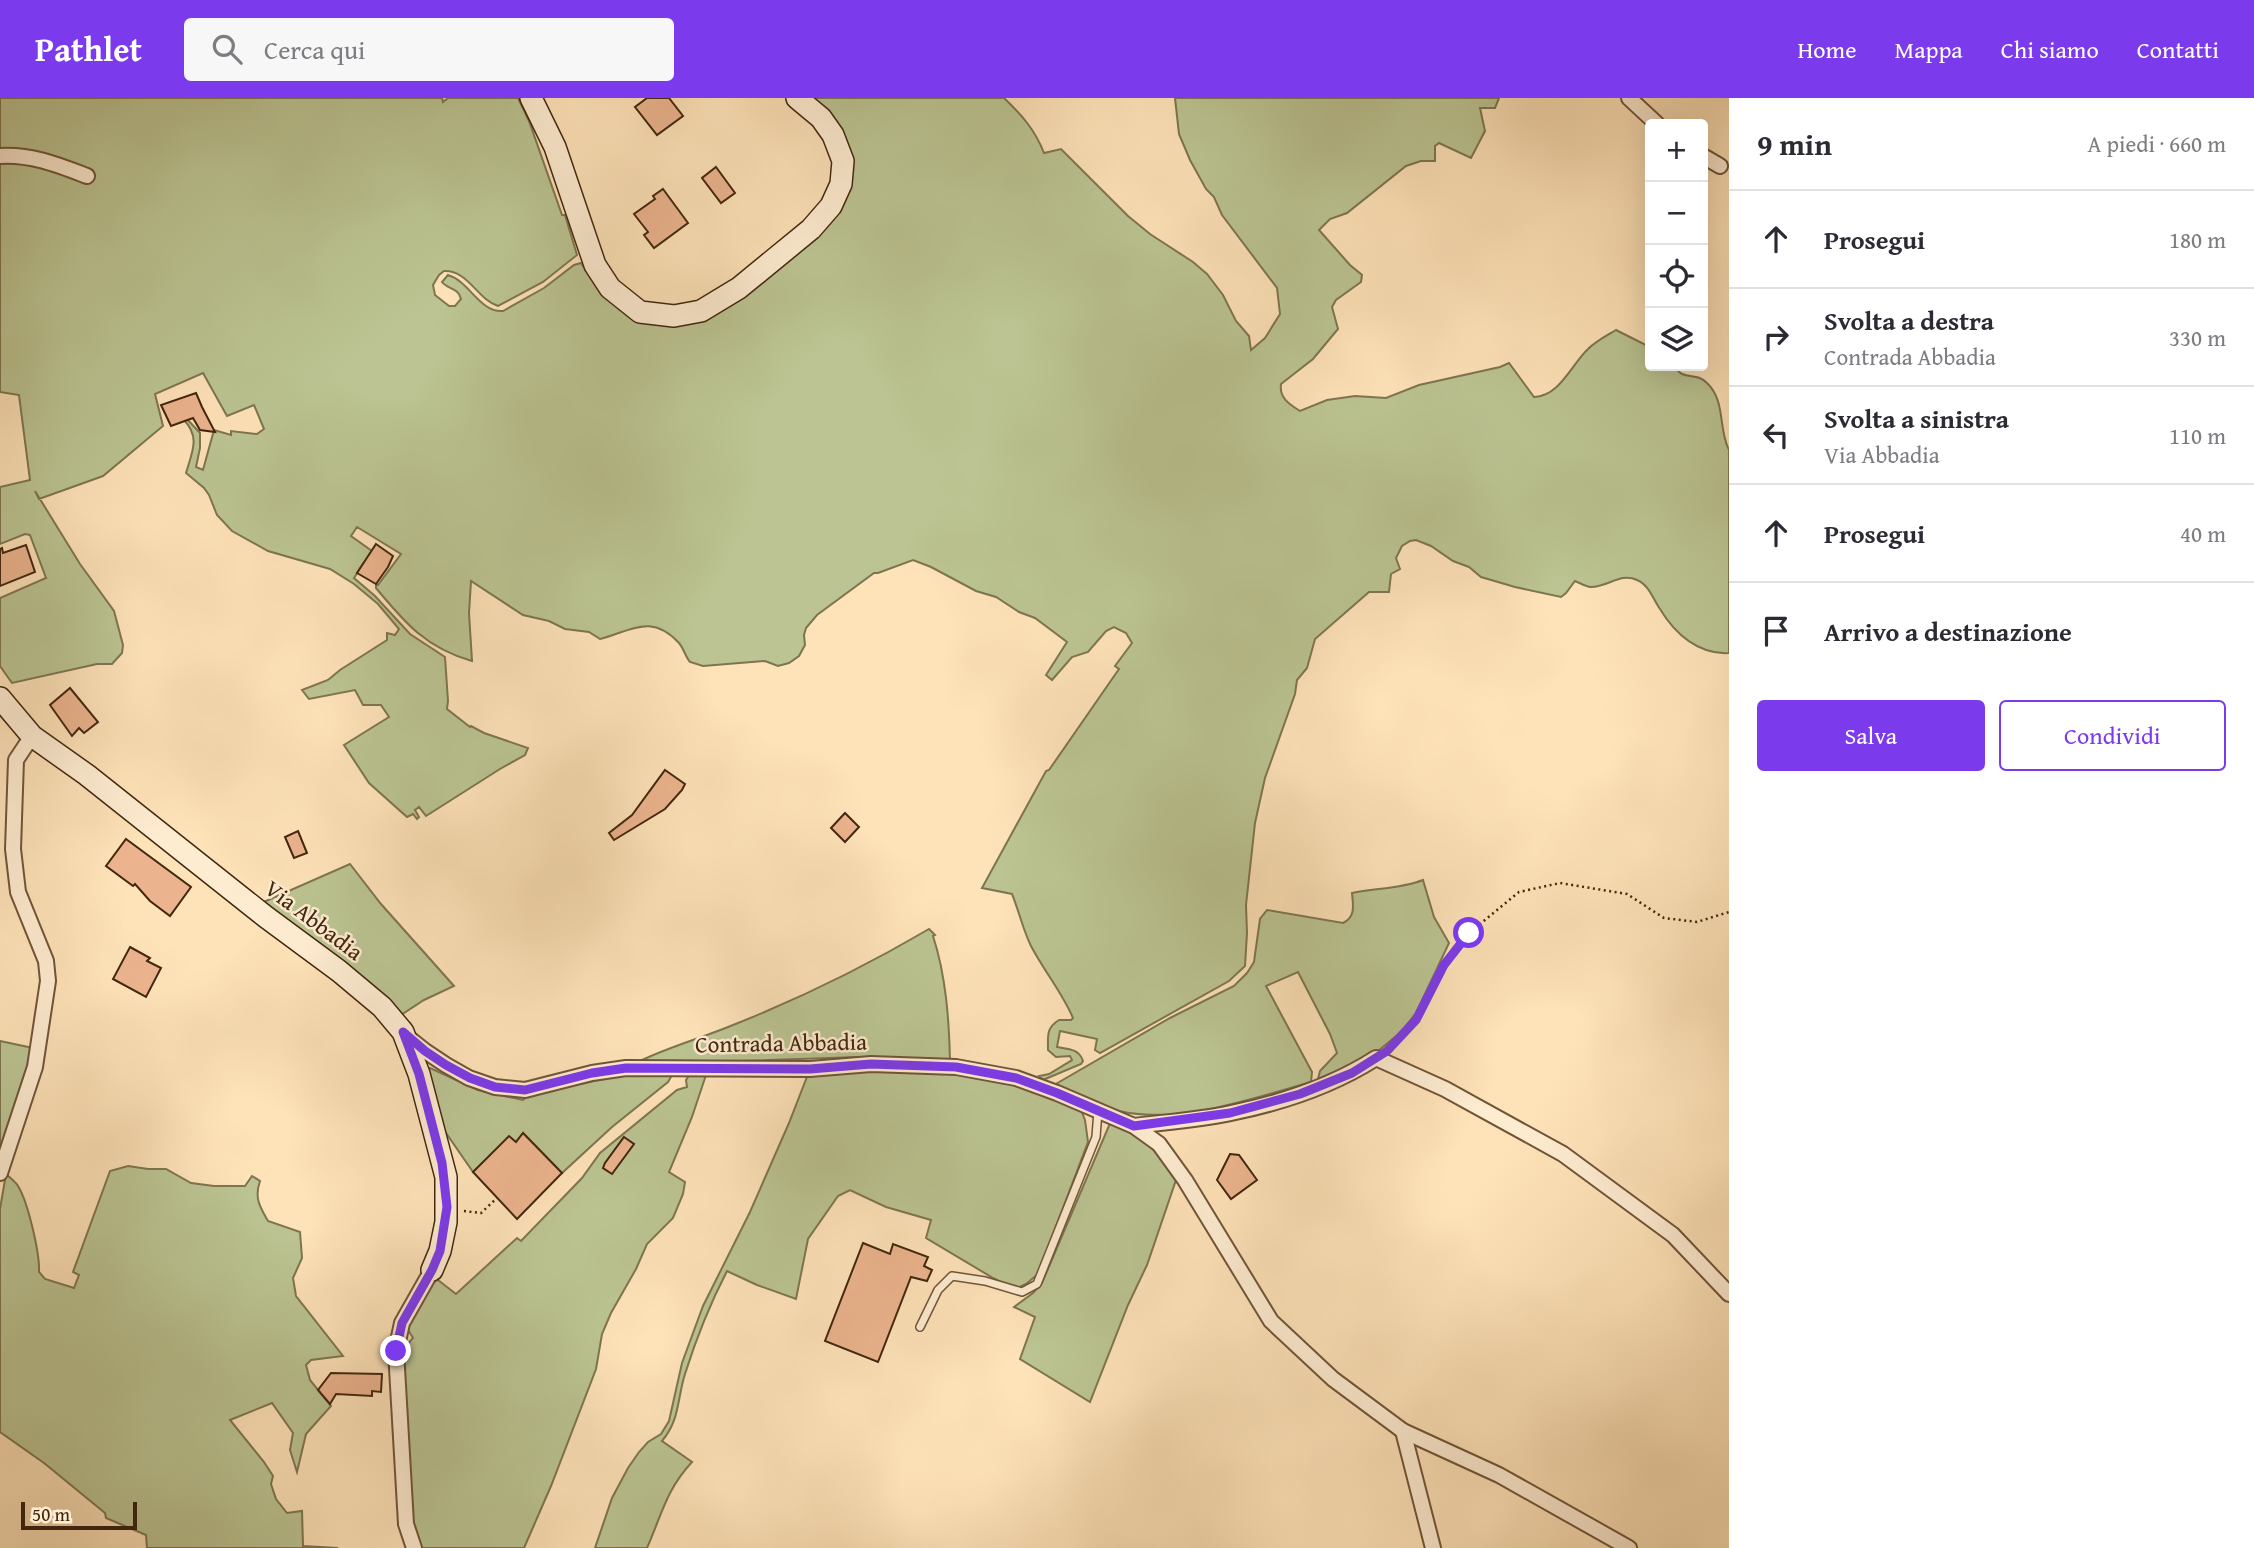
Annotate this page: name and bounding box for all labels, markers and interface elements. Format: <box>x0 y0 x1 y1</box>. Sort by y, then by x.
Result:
search box <box>184 18 674 81</box>
text: Pathlet <box>35 25 142 73</box>
icon: search <box>208 30 246 68</box>
text: Cerca qui <box>264 30 365 69</box>
text: Home <box>1797 32 1856 67</box>
text: Mappa <box>1894 32 1963 67</box>
text: Chi siamo <box>2001 32 2099 67</box>
text: Contatti <box>2137 32 2219 67</box>
map controls <box>1645 119 1708 371</box>
button: + <box>1645 119 1708 182</box>
text: 9 min <box>1757 122 1832 166</box>
text: A piedi · 660 m <box>2088 127 2226 160</box>
button: − <box>1645 182 1708 245</box>
icon: ahead <box>1757 220 1795 258</box>
text: Prosegui <box>1824 220 1925 259</box>
text: 180 m <box>2169 223 2226 256</box>
button: locate <box>1645 245 1708 308</box>
text: Svolta a destra <box>1824 301 1994 340</box>
button: layers <box>1645 308 1708 371</box>
icon: right <box>1757 318 1795 356</box>
text: 330 m <box>2169 321 2226 354</box>
text: Contrada Abbadia <box>1824 340 1996 373</box>
text: Svolta a sinistra <box>1824 399 2009 438</box>
icon: left <box>1757 416 1795 454</box>
text: 110 m <box>2169 419 2226 452</box>
text: Via Abbadia <box>1824 438 1940 471</box>
icon: ahead <box>1757 514 1795 552</box>
text: Prosegui <box>1824 514 1925 553</box>
text: 40 m <box>2180 517 2226 550</box>
icon: arrive <box>1757 612 1795 650</box>
text: Arrivo a destinazione <box>1824 612 2072 651</box>
button: Salva <box>1757 700 1985 771</box>
button: Condividi <box>1999 700 2226 771</box>
street label: Via Abbadia <box>258 872 371 968</box>
route start <box>1453 917 1484 948</box>
street label: Contrada Abbadia <box>695 1025 867 1060</box>
route end <box>380 1335 411 1366</box>
scale bar <box>21 1499 136 1531</box>
text: 50 m <box>32 1500 70 1528</box>

